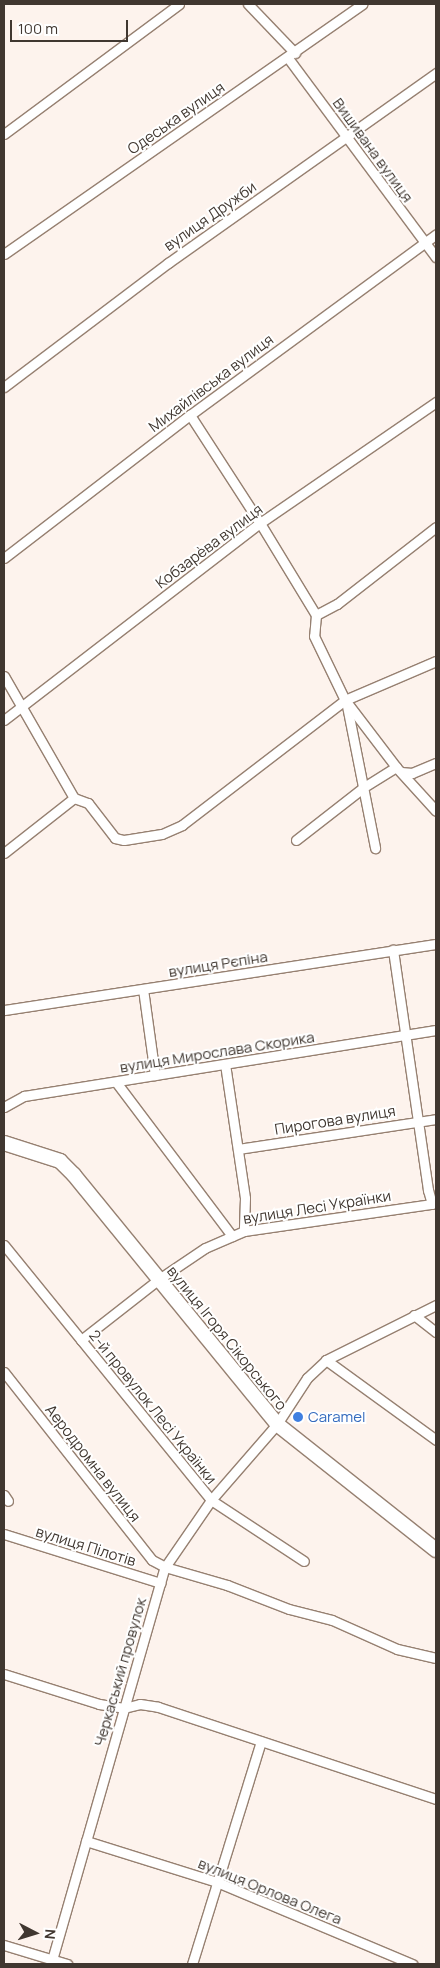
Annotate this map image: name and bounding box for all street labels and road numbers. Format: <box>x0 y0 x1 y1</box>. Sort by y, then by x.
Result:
street label: Одеська вулиця <box>124 78 228 158</box>
street label: Вишивана вулиця <box>329 94 417 206</box>
street label: вулиця Дружби <box>160 177 260 255</box>
street label: Михайлівська вулиця <box>145 330 277 436</box>
street label: Кобзарèва вулиця <box>152 500 266 592</box>
street label: вулиця Рєпіна <box>167 947 269 981</box>
street label: вулиця Мирослава Скорика <box>118 1028 316 1076</box>
street label: Пирогова вулиця <box>273 1102 397 1138</box>
street label: вулиця Лесі Українки <box>242 1186 392 1228</box>
street label: вулиця Ігоря Сікорського <box>163 1262 291 1414</box>
street label: 2-й провулок Лесі Українки <box>85 1327 221 1487</box>
street label: Аеродромна вулиця <box>42 1401 144 1525</box>
street label: вулиця Пілотів <box>34 1522 138 1570</box>
street label: Черкаський провулок <box>90 1596 150 1748</box>
street label: вулиця Орлова Олега <box>196 1854 344 1928</box>

